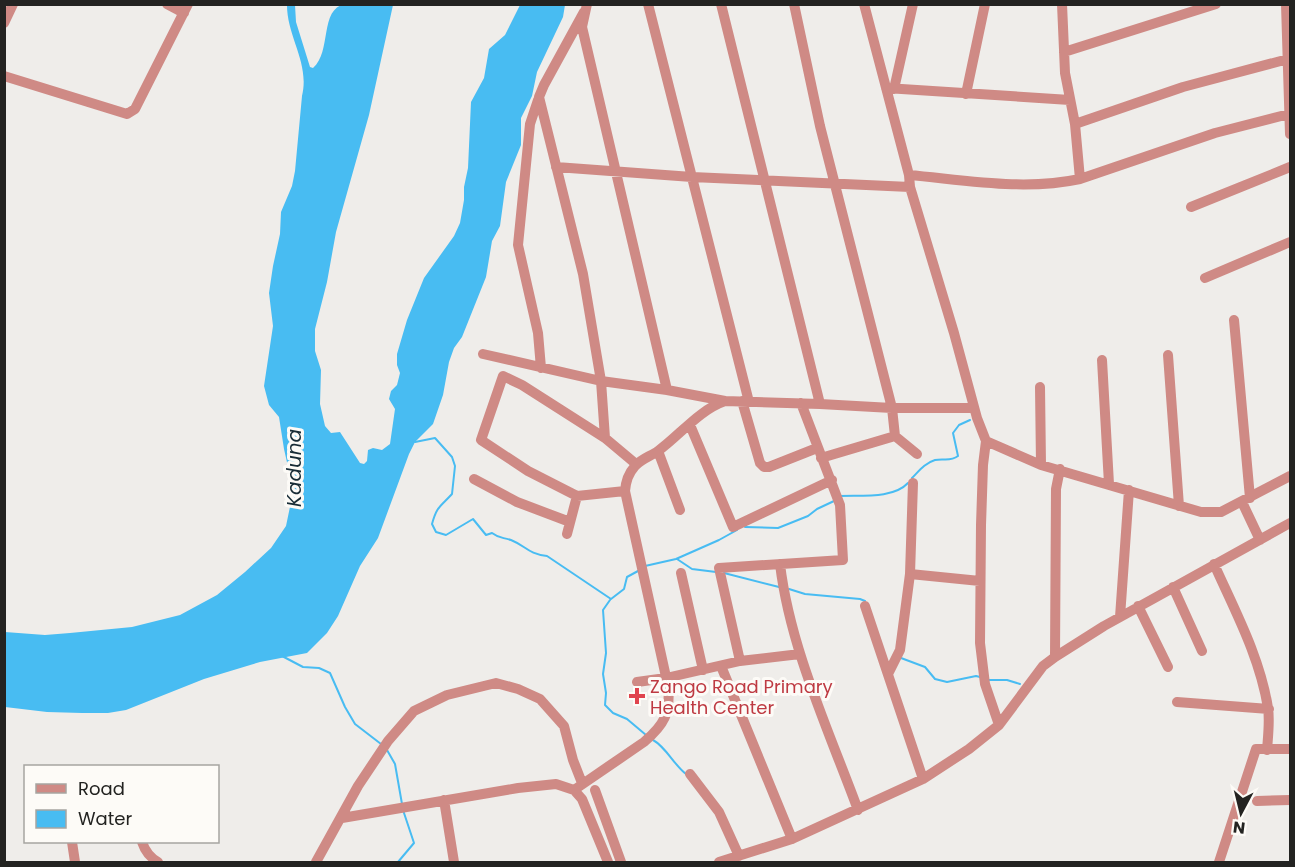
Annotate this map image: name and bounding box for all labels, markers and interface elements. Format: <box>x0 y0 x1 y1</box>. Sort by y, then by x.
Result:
water label: Kaduna <box>280 429 308 507</box>
place label: Zango Road Primary Health Center <box>650 674 833 720</box>
marker: Zango Road Primary Health Center <box>628 687 646 705</box>
legend <box>24 765 219 843</box>
text: Road <box>78 776 125 801</box>
north arrow <box>1211 783 1271 843</box>
text: Water <box>78 806 132 831</box>
text: N <box>1232 815 1247 840</box>

